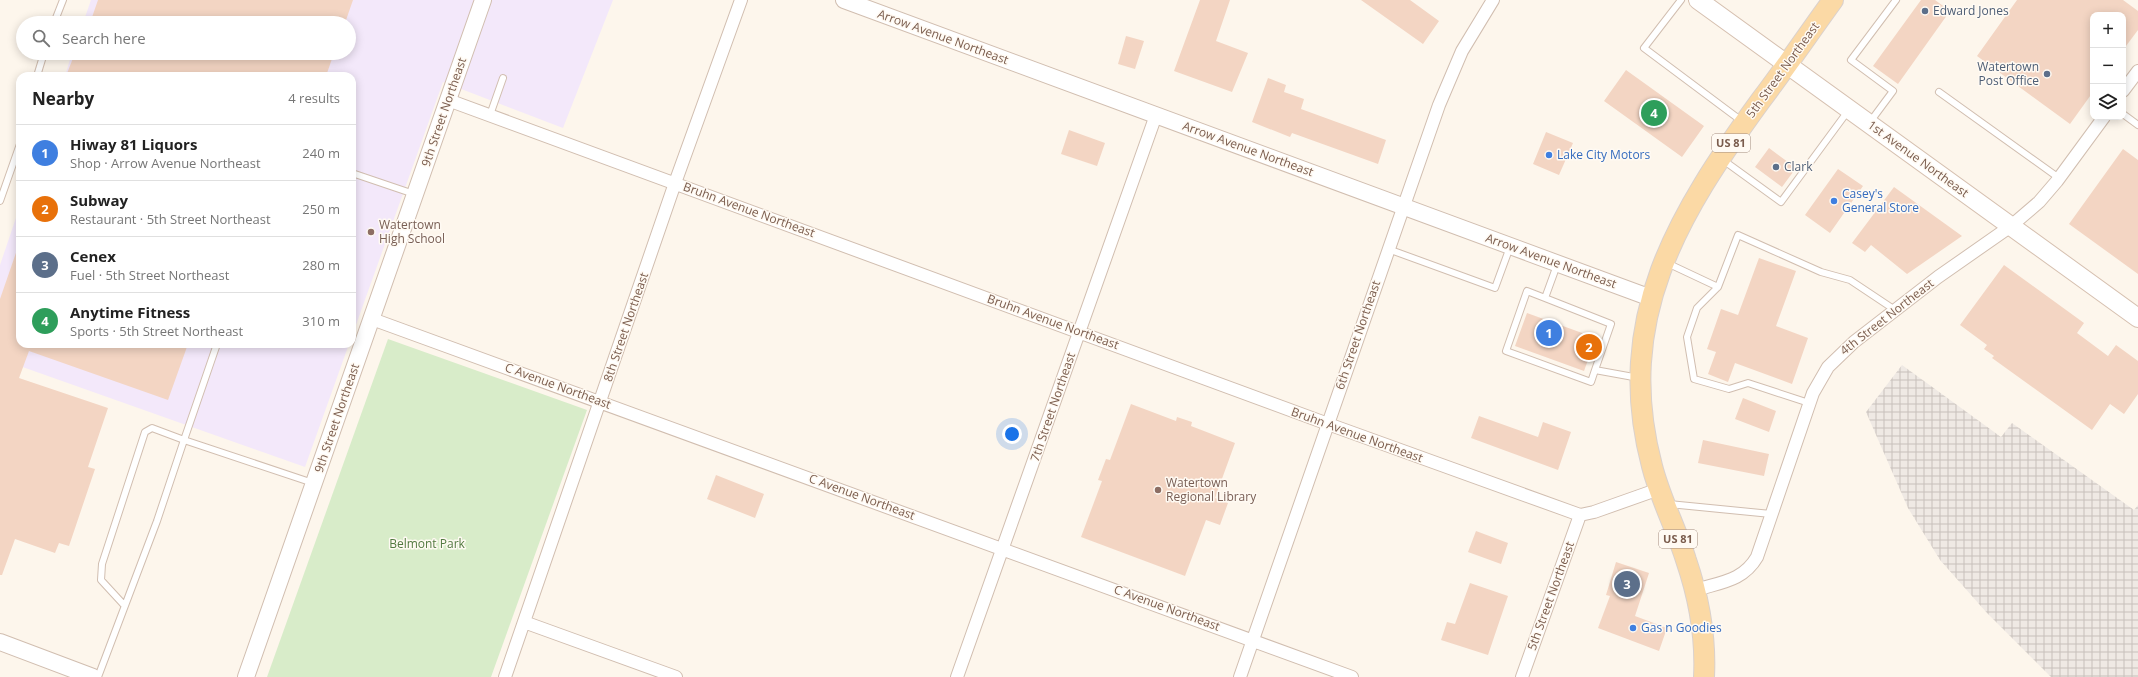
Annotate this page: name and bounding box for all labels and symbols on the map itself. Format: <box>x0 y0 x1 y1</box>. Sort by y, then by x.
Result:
place label: Edward Jones <box>1933 2 2009 19</box>
street label: Arrow Avenue Northeast <box>875 5 1011 68</box>
marker: Edward Jones <box>1920 6 1930 16</box>
street label: 5th Street Northeast <box>1742 18 1823 121</box>
street label: 9th Street Northeast <box>417 55 470 169</box>
place label: Watertown Post Office <box>1977 58 2039 89</box>
marker: Watertown Post Office <box>2042 69 2052 79</box>
pin: 4 <box>1641 98 1667 128</box>
street label: 1st Avenue Northeast <box>1864 116 1972 201</box>
street label: Arrow Avenue Northeast <box>1180 117 1316 180</box>
road number: US 81 <box>1712 134 1750 152</box>
place label: Lake City Motors <box>1557 146 1650 163</box>
marker: Lake City Motors <box>1544 150 1554 160</box>
place label: Clark <box>1784 158 1813 175</box>
marker: Clark <box>1771 162 1781 172</box>
street label: Bruhn Avenue Northeast <box>681 178 817 241</box>
place label: Casey's General Store <box>1842 185 1919 216</box>
marker: Casey's General Store <box>1829 196 1839 206</box>
place label: Watertown High School <box>379 216 445 247</box>
marker: Watertown High School <box>366 227 376 237</box>
street label: Arrow Avenue Northeast <box>1483 229 1619 292</box>
street label: 8th Street Northeast <box>599 270 652 384</box>
street label: 4th Street Northeast <box>1836 275 1937 359</box>
street label: 6th Street Northeast <box>1331 278 1384 392</box>
street label: Bruhn Avenue Northeast <box>985 290 1121 353</box>
pin: 1 <box>1536 318 1562 348</box>
pin: 2 <box>1576 332 1602 362</box>
street label: 7th Street Northeast <box>1026 350 1079 464</box>
street label: C Avenue Northeast <box>503 358 614 413</box>
street label: 9th Street Northeast <box>310 361 363 475</box>
street label: Bruhn Avenue Northeast <box>1289 403 1425 466</box>
your location <box>1002 424 1022 444</box>
street label: C Avenue Northeast <box>807 469 918 524</box>
place label: Watertown Regional Library <box>1166 474 1257 505</box>
marker: Watertown Regional Library <box>1153 485 1163 495</box>
road number: US 81 <box>1659 530 1697 548</box>
park label: Belmont Park <box>389 535 466 552</box>
street label: 5th Street Northeast <box>1523 539 1578 653</box>
pin: 3 <box>1614 569 1640 599</box>
street label: C Avenue Northeast <box>1112 580 1223 635</box>
place label: Gas n Goodies <box>1641 619 1722 636</box>
marker: Gas n Goodies <box>1628 623 1638 633</box>

